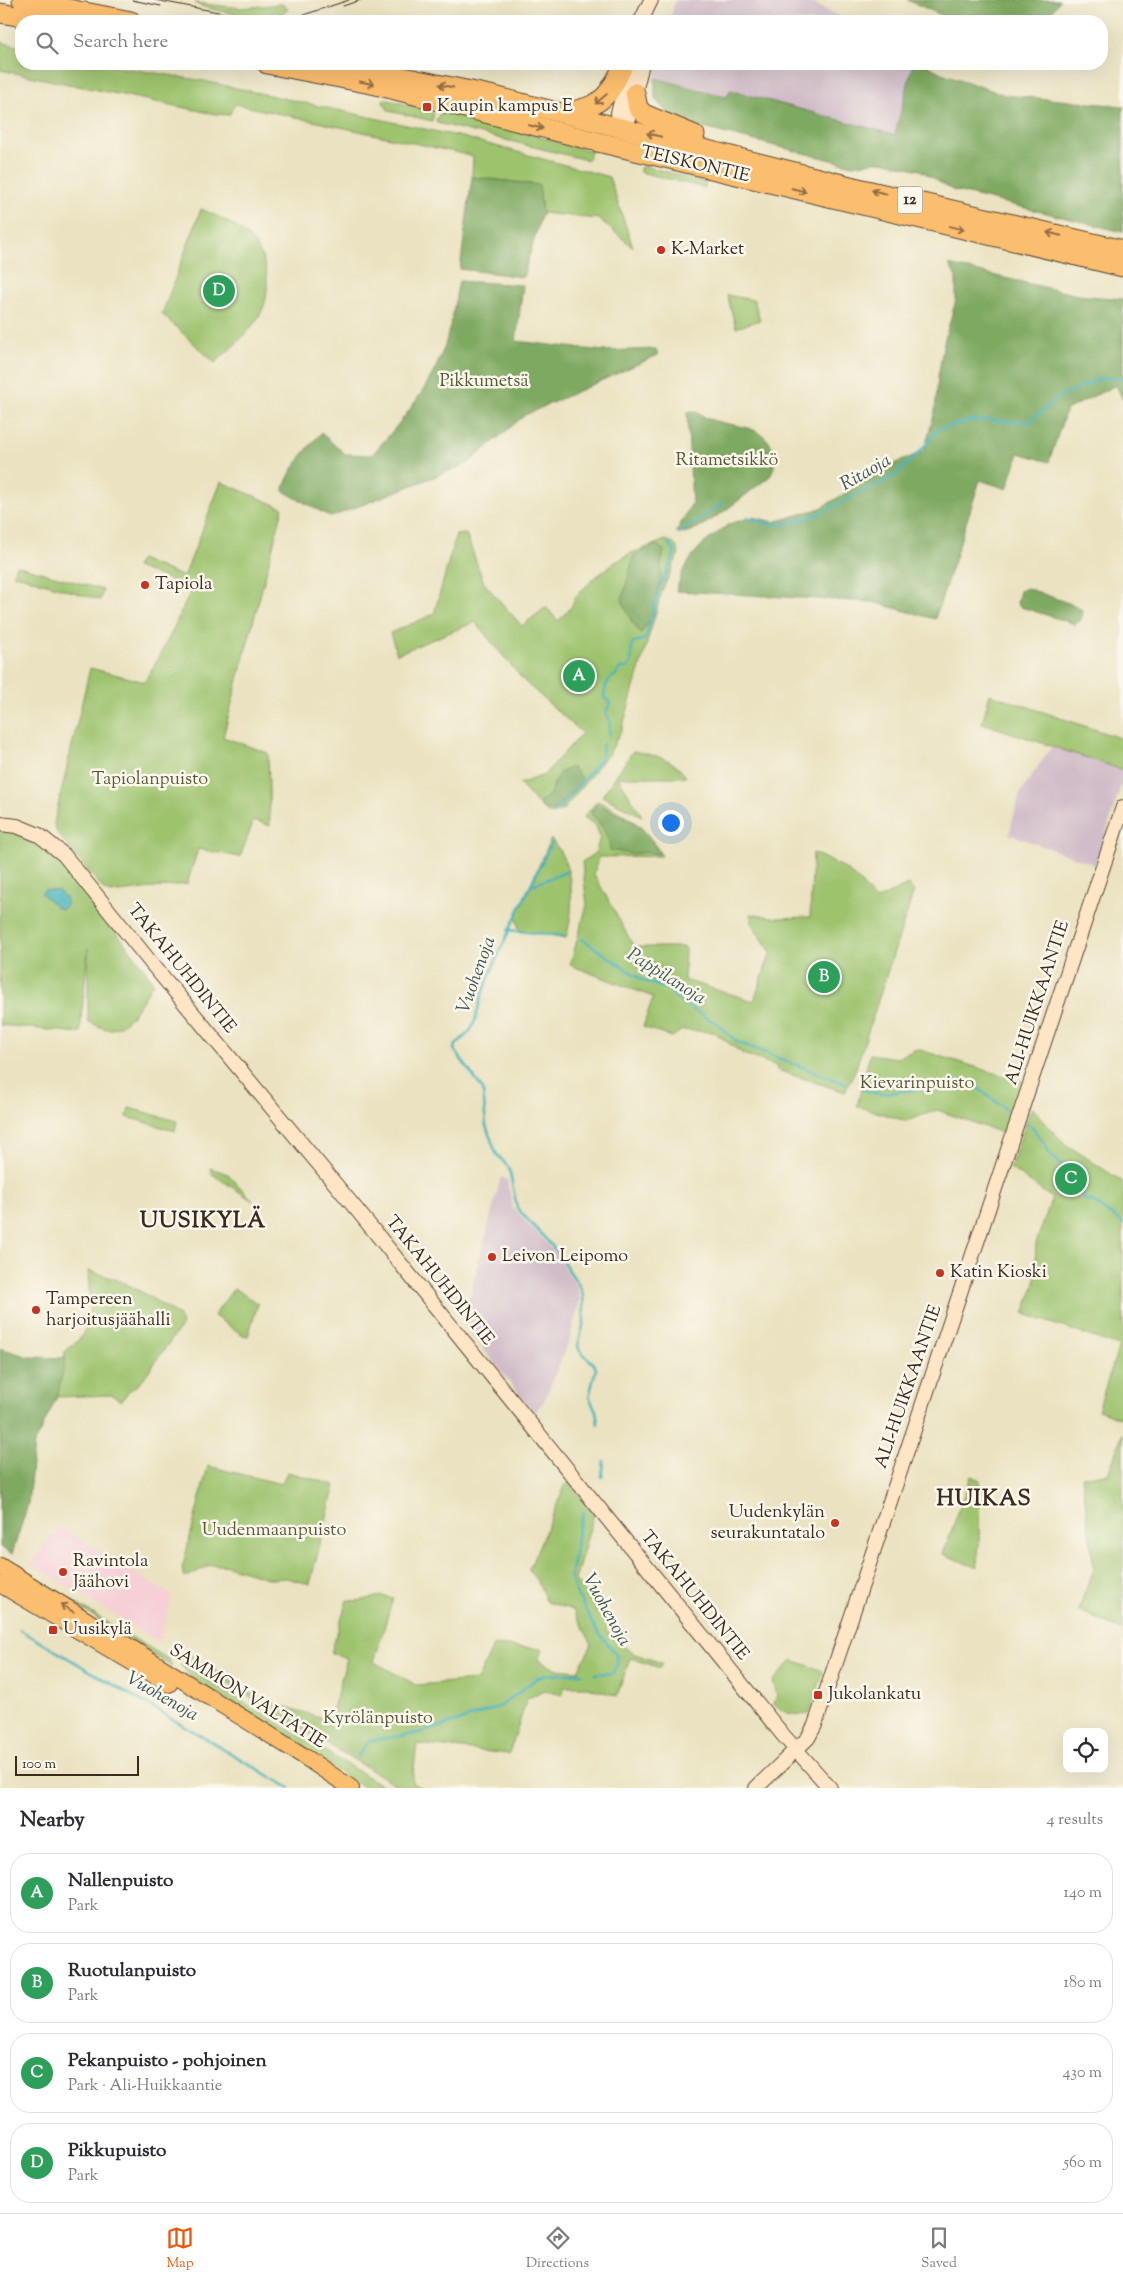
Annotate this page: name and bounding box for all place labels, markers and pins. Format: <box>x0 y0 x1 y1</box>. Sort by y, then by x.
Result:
place label: Kaupin kampus E <box>437 94 573 120</box>
marker: Kaupin kampus E <box>421 101 433 113</box>
place label: K-Market <box>671 237 744 263</box>
marker: K-Market <box>655 244 667 256</box>
pin: D <box>203 272 235 310</box>
place label: Tapiola <box>155 572 212 598</box>
marker: Tapiola <box>139 579 151 591</box>
pin: A <box>563 657 595 695</box>
pin: B <box>808 958 840 996</box>
pin: C <box>1055 1160 1087 1198</box>
place label: Leivon Leipomo <box>502 1244 628 1270</box>
marker: Leivon Leipomo <box>486 1251 498 1263</box>
place label: Katin Kioski <box>950 1260 1047 1286</box>
marker: Katin Kioski <box>934 1267 946 1279</box>
place label: Tampereen harjoitusjäähalli <box>46 1287 171 1334</box>
marker: Tampereen harjoitusjäähalli <box>30 1304 42 1316</box>
place label: Uudenkylän seurakuntatalo <box>710 1500 825 1547</box>
marker: Uudenkylän seurakuntatalo <box>829 1517 841 1529</box>
place label: Ravintola Jäähovi <box>72 1549 148 1596</box>
marker: Ravintola Jäähovi <box>57 1566 69 1578</box>
place label: Uusikylä <box>63 1617 132 1643</box>
marker: Uusikylä <box>47 1624 59 1636</box>
place label: Jukolankatu <box>827 1682 921 1708</box>
marker: Jukolankatu <box>812 1689 824 1701</box>

